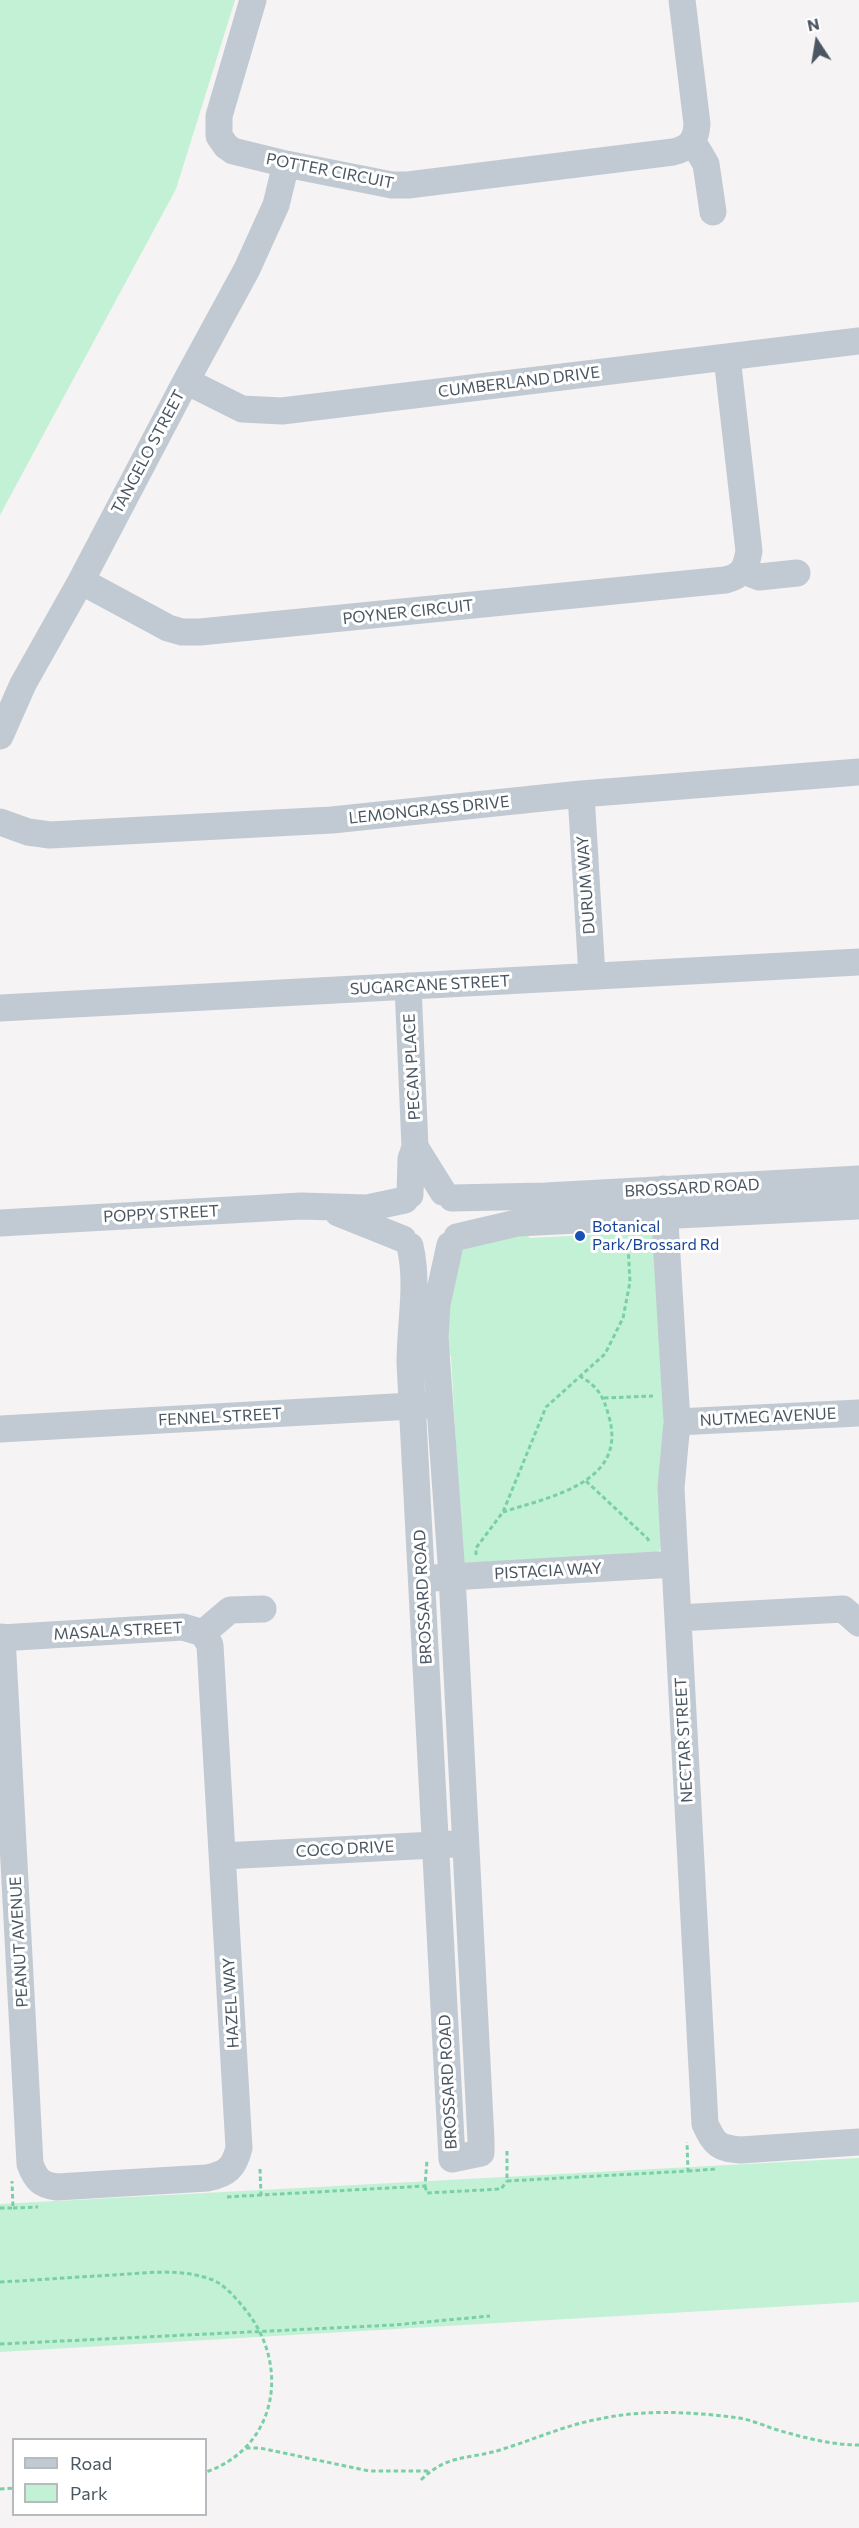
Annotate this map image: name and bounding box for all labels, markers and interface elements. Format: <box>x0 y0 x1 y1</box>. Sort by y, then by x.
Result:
north arrow <box>787 12 847 72</box>
text: N <box>805 13 821 34</box>
street label: POTTER CIRCUIT <box>265 149 395 193</box>
street label: CUMBERLAND DRIVE <box>437 363 601 401</box>
street label: TANGELO STREET <box>107 387 189 517</box>
street label: POYNER CIRCUIT <box>342 596 474 628</box>
street label: LEMONGRASS DRIVE <box>348 792 510 828</box>
street label: DURUM WAY <box>573 835 599 935</box>
street label: SUGARCANE STREET <box>349 971 511 999</box>
street label: PECAN PLACE <box>400 1013 424 1121</box>
street label: BROSSARD ROAD <box>624 1175 760 1201</box>
street label: POPPY STREET <box>103 1201 219 1227</box>
place label: Botanical Park/Brossard Rd <box>592 1217 719 1255</box>
marker: Botanical Park/Brossard Rd <box>573 1229 587 1243</box>
street label: FENNEL STREET <box>158 1404 282 1430</box>
street label: NUTMEG AVENUE <box>699 1404 837 1430</box>
street label: BROSSARD ROAD <box>410 1529 436 1665</box>
street label: PISTACIA WAY <box>494 1559 602 1583</box>
street label: MASALA STREET <box>53 1618 183 1644</box>
street label: NECTAR STREET <box>671 1677 697 1803</box>
street label: COCO DRIVE <box>295 1837 395 1861</box>
street label: PEANUT AVENUE <box>6 1876 32 2008</box>
street label: HAZEL WAY <box>219 1957 243 2049</box>
street label: BROSSARD ROAD <box>435 2014 461 2150</box>
legend <box>12 2438 207 2516</box>
text: Road <box>70 2452 112 2474</box>
text: Park <box>70 2482 108 2504</box>

